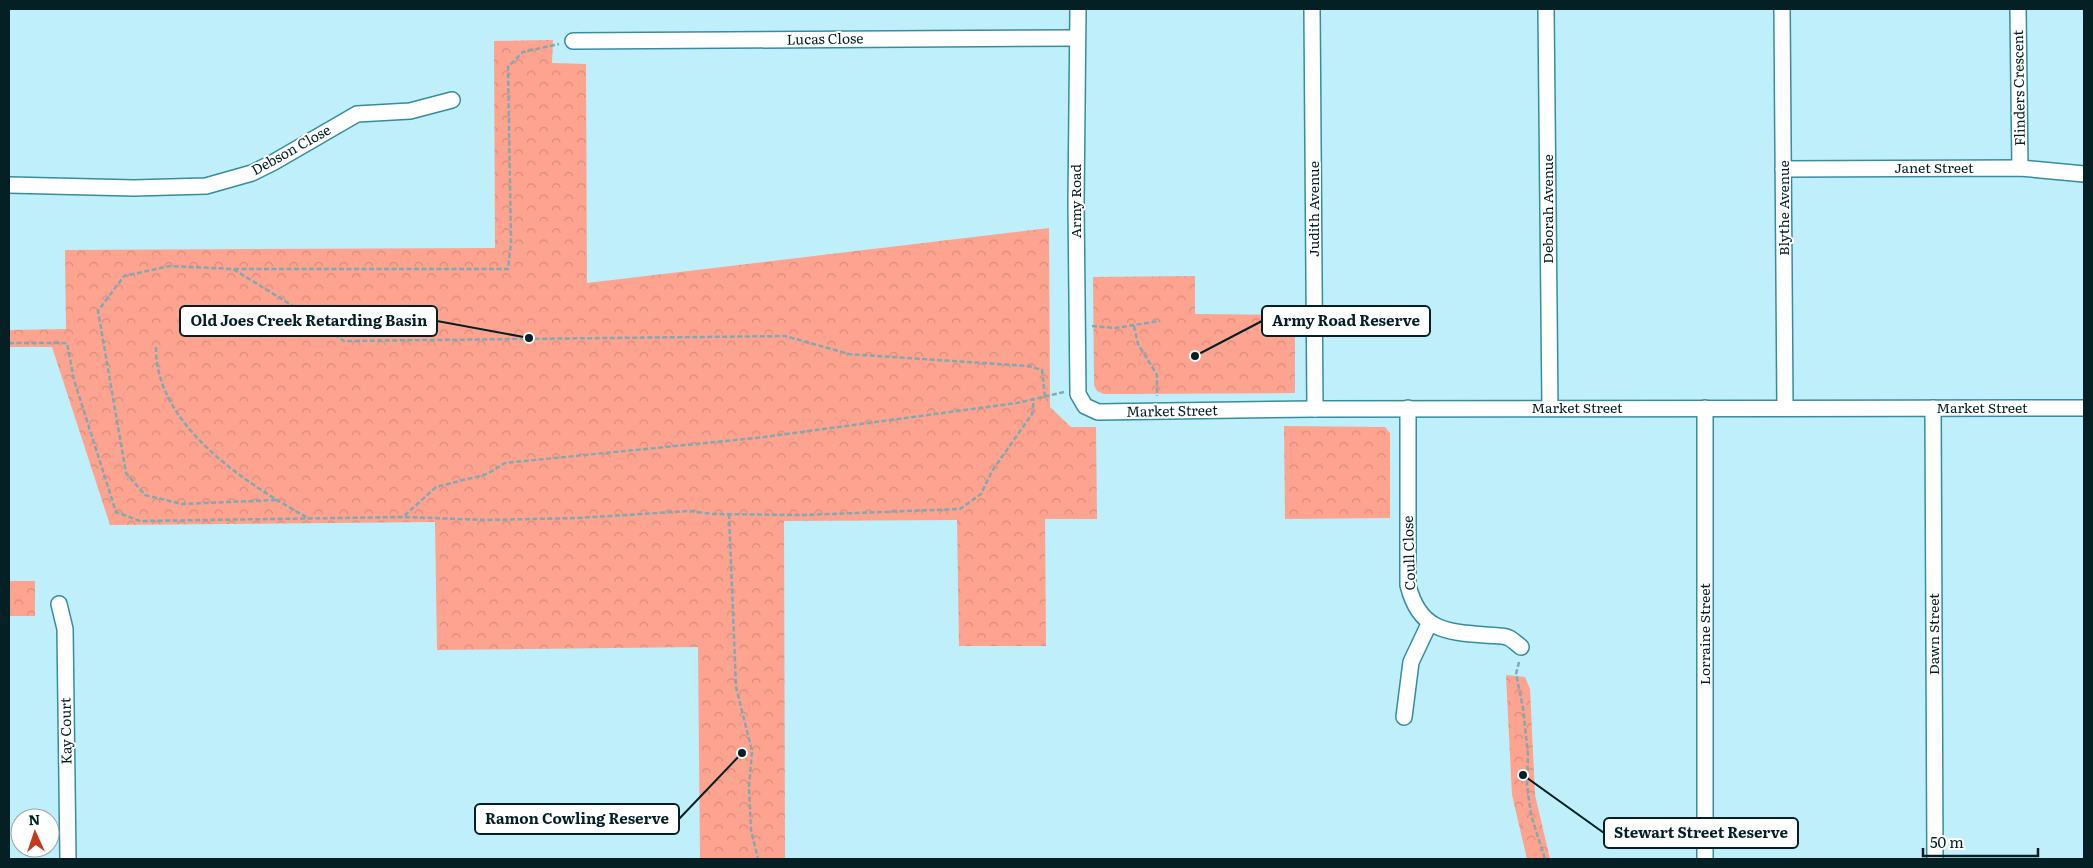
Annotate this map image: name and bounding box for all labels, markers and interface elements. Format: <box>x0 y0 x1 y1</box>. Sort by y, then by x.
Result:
street label: Lucas Close <box>786 27 864 49</box>
street label: Flinders Crescent <box>2007 29 2029 146</box>
street label: Debson Close <box>247 119 334 179</box>
street label: Deborah Avenue <box>1537 154 1557 264</box>
street label: Janet Street <box>1894 157 1974 177</box>
street label: Blythe Avenue <box>1773 160 1793 256</box>
street label: Judith Avenue <box>1303 161 1323 257</box>
street label: Army Road <box>1065 163 1085 238</box>
callout: Old Joes Creek Retarding Basin <box>180 306 437 336</box>
callout: Army Road Reserve <box>1262 306 1430 336</box>
text: Old Joes Creek Retarding Basin <box>191 308 428 331</box>
text: Army Road Reserve <box>1272 308 1420 331</box>
street label: Market Street <box>1531 397 1623 417</box>
street label: Market Street <box>1936 397 2028 417</box>
street label: Market Street <box>1126 399 1218 421</box>
street label: Coull Close <box>1397 515 1419 591</box>
street label: Lorraine Street <box>1694 583 1714 685</box>
street label: Dawn Street <box>1923 593 1943 675</box>
street label: Kay Court <box>54 697 76 765</box>
callout: Ramon Cowling Reserve <box>475 804 679 834</box>
text: Ramon Cowling Reserve <box>485 806 670 829</box>
north arrow <box>10 808 60 858</box>
text: N <box>28 809 41 829</box>
callout: Stewart Street Reserve <box>1604 818 1798 848</box>
text: Stewart Street Reserve <box>1614 820 1788 843</box>
scale bar <box>1923 826 2038 858</box>
text: 50 m <box>1930 830 1964 853</box>

